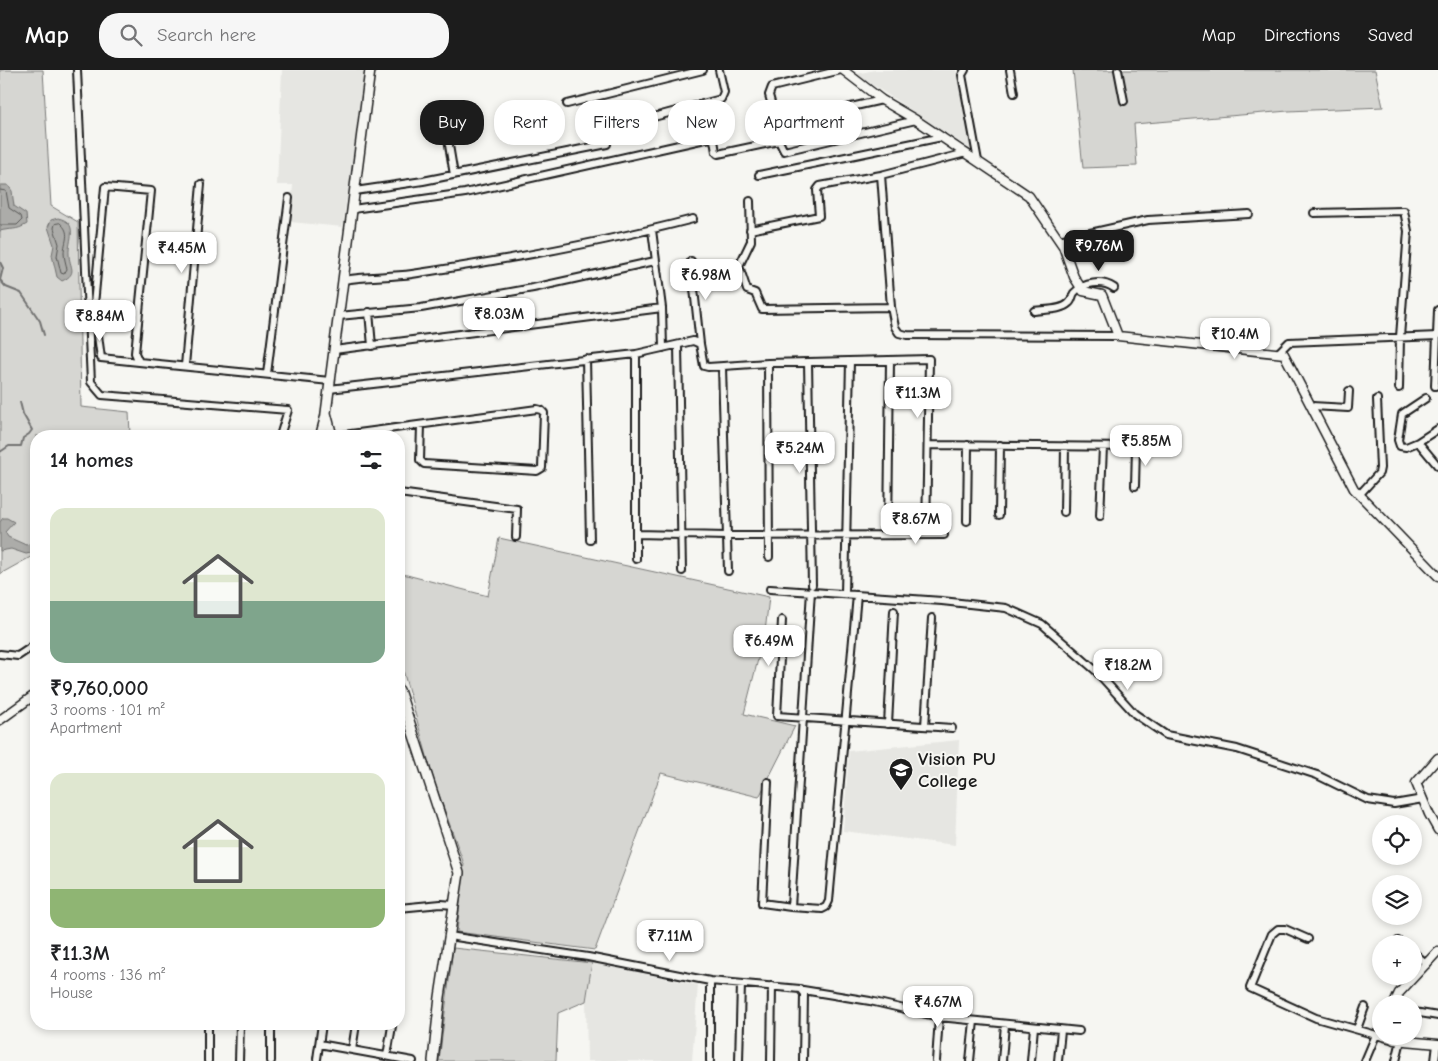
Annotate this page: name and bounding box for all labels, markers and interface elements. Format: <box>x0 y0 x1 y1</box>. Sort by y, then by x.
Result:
search box <box>99 13 449 58</box>
text: Map <box>25 21 69 49</box>
icon: search <box>117 21 145 49</box>
text: Search here <box>157 24 256 46</box>
text: Map <box>1202 25 1236 46</box>
text: Directions <box>1264 25 1340 46</box>
text: Saved <box>1368 25 1413 46</box>
chip: Buy <box>420 100 484 145</box>
chip: Rent <box>494 100 565 145</box>
chip: Filters <box>575 100 658 145</box>
chip: New <box>668 100 735 145</box>
chip: Apartment <box>745 100 862 145</box>
pin: ₹9.76M <box>1058 230 1140 272</box>
pin: ₹4.45M <box>141 232 223 274</box>
text: ₹9.76M <box>1075 237 1123 255</box>
text: ₹4.45M <box>158 239 206 257</box>
pin: ₹6.98M <box>665 258 747 301</box>
text: ₹6.98M <box>681 266 731 284</box>
pin: ₹8.03M <box>458 298 540 340</box>
pin: ₹8.84M <box>59 300 141 342</box>
text: ₹8.03M <box>474 305 524 323</box>
text: ₹8.84M <box>76 307 124 325</box>
pin: ₹10.4M <box>1194 318 1276 360</box>
text: ₹10.4M <box>1211 325 1259 343</box>
pin: ₹11.3M <box>877 376 959 419</box>
text: ₹11.3M <box>895 384 941 402</box>
pin: ₹5.85M <box>1105 424 1187 467</box>
pin: ₹5.24M <box>759 432 841 474</box>
text: ₹5.85M <box>1121 432 1171 450</box>
text: ₹5.24M <box>776 439 824 457</box>
icon: filters <box>357 446 385 474</box>
text: 14 homes <box>50 448 133 472</box>
pin: ₹8.67M <box>875 502 957 545</box>
text: ₹8.67M <box>892 510 940 528</box>
icon: home <box>173 541 263 631</box>
pin: ₹6.49M <box>728 624 810 667</box>
text: ₹6.49M <box>744 632 794 650</box>
pin: ₹18.2M <box>1087 648 1169 691</box>
text: ₹18.2M <box>1104 656 1152 674</box>
text: ₹9,760,000 <box>50 676 149 700</box>
text: 3 rooms · 101 m² <box>50 701 165 719</box>
text: Apartment <box>50 719 122 737</box>
place label: Vision PU College <box>918 748 996 792</box>
school or university icon: Vision PU College <box>888 757 914 791</box>
icon: home <box>173 806 263 896</box>
map controls <box>1372 815 1422 1045</box>
button: locate <box>1372 815 1422 865</box>
button: layers <box>1372 875 1422 925</box>
pin: ₹7.11M <box>629 920 711 962</box>
text: ₹7.11M <box>648 927 692 945</box>
button: + <box>1372 935 1422 985</box>
text: ₹11.3M <box>50 941 110 965</box>
text: 4 rooms · 136 m² <box>50 966 165 984</box>
text: House <box>50 984 93 1002</box>
pin: ₹4.67M <box>897 986 979 1028</box>
text: ₹4.67M <box>914 993 962 1011</box>
button: − <box>1372 995 1422 1045</box>

